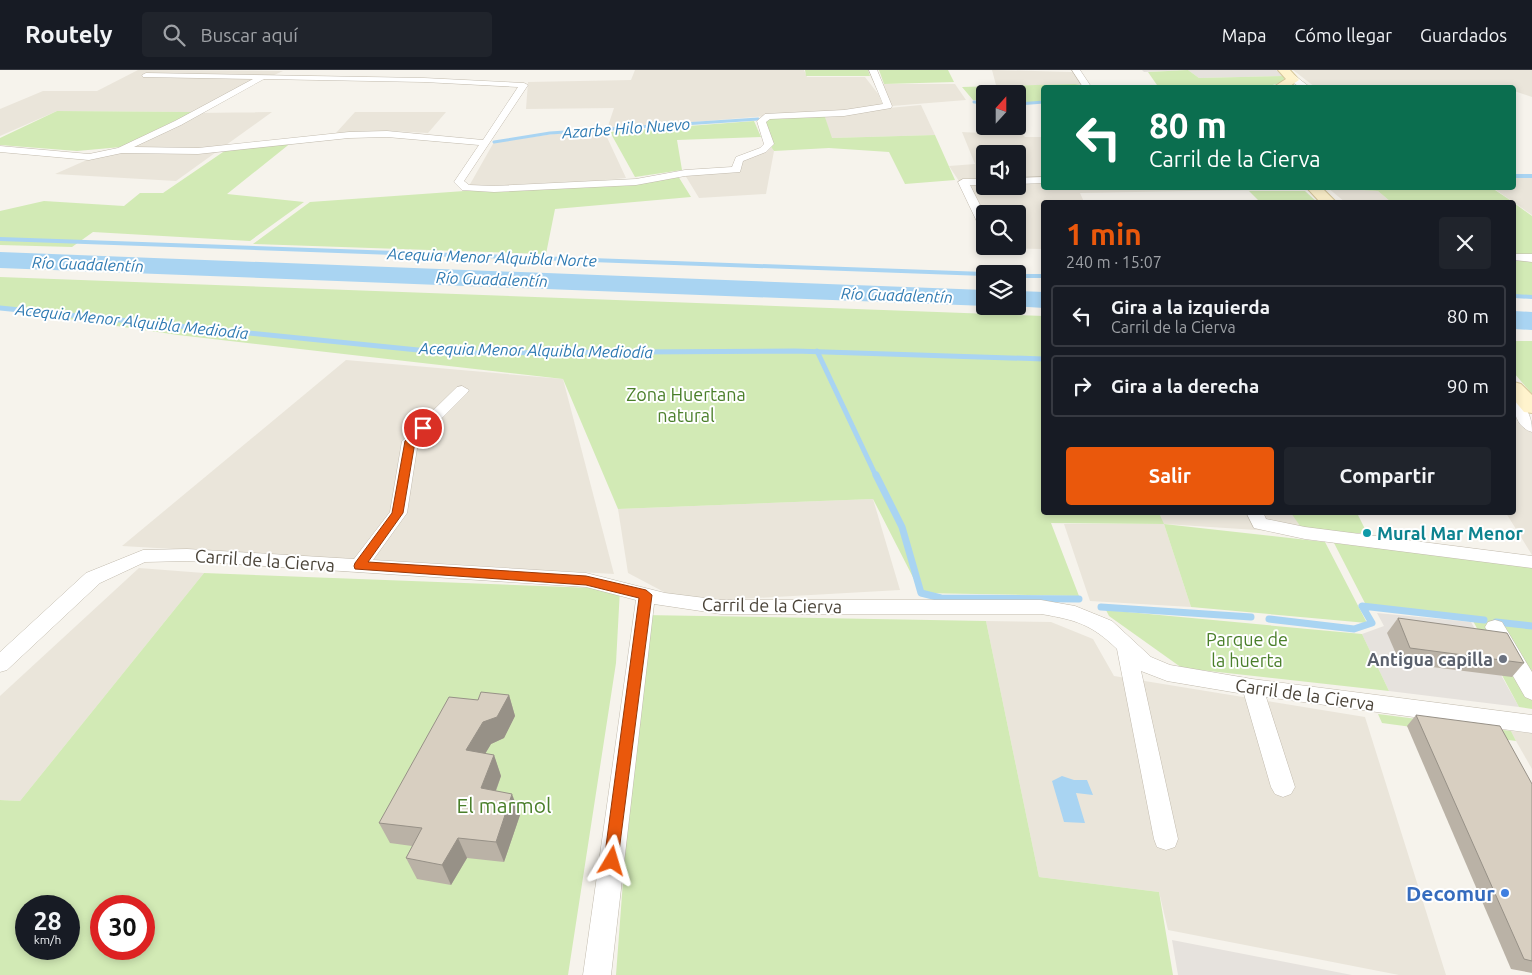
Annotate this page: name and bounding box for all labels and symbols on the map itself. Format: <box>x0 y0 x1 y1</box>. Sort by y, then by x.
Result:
north arrow <box>976 85 1026 135</box>
water label: Azarbe Hilo Nuevo <box>560 115 691 142</box>
water label: Acequia Menor Alquibla Norte <box>386 244 597 270</box>
water label: Río Guadalentín <box>32 253 144 275</box>
water label: Río Guadalentín <box>436 268 548 290</box>
water label: Río Guadalentín <box>841 284 953 306</box>
water label: Acequia Menor Alquibla Mediodía <box>14 300 250 342</box>
water label: Acequia Menor Alquibla Mediodía <box>418 339 654 361</box>
park label: Zona Huertana natural <box>626 384 746 425</box>
pin <box>402 407 444 449</box>
place label: Mural Mar Menor <box>1377 523 1524 543</box>
marker: Mural Mar Menor <box>1361 527 1373 539</box>
street label: Carril de la Cierva <box>194 545 336 575</box>
street label: Carril de la Cierva <box>702 594 842 616</box>
park label: Parque de la huerta <box>1206 629 1288 670</box>
place label: Antigua capilla <box>1367 649 1493 669</box>
marker: Antigua capilla <box>1497 653 1509 665</box>
street label: Carril de la Cierva <box>1234 674 1376 714</box>
park label: El marmol <box>457 793 551 817</box>
position arrow <box>585 834 637 886</box>
place label: Decomur <box>1406 881 1495 905</box>
marker: Decomur <box>1499 887 1511 899</box>
speed limit sign: 30 <box>90 895 155 960</box>

